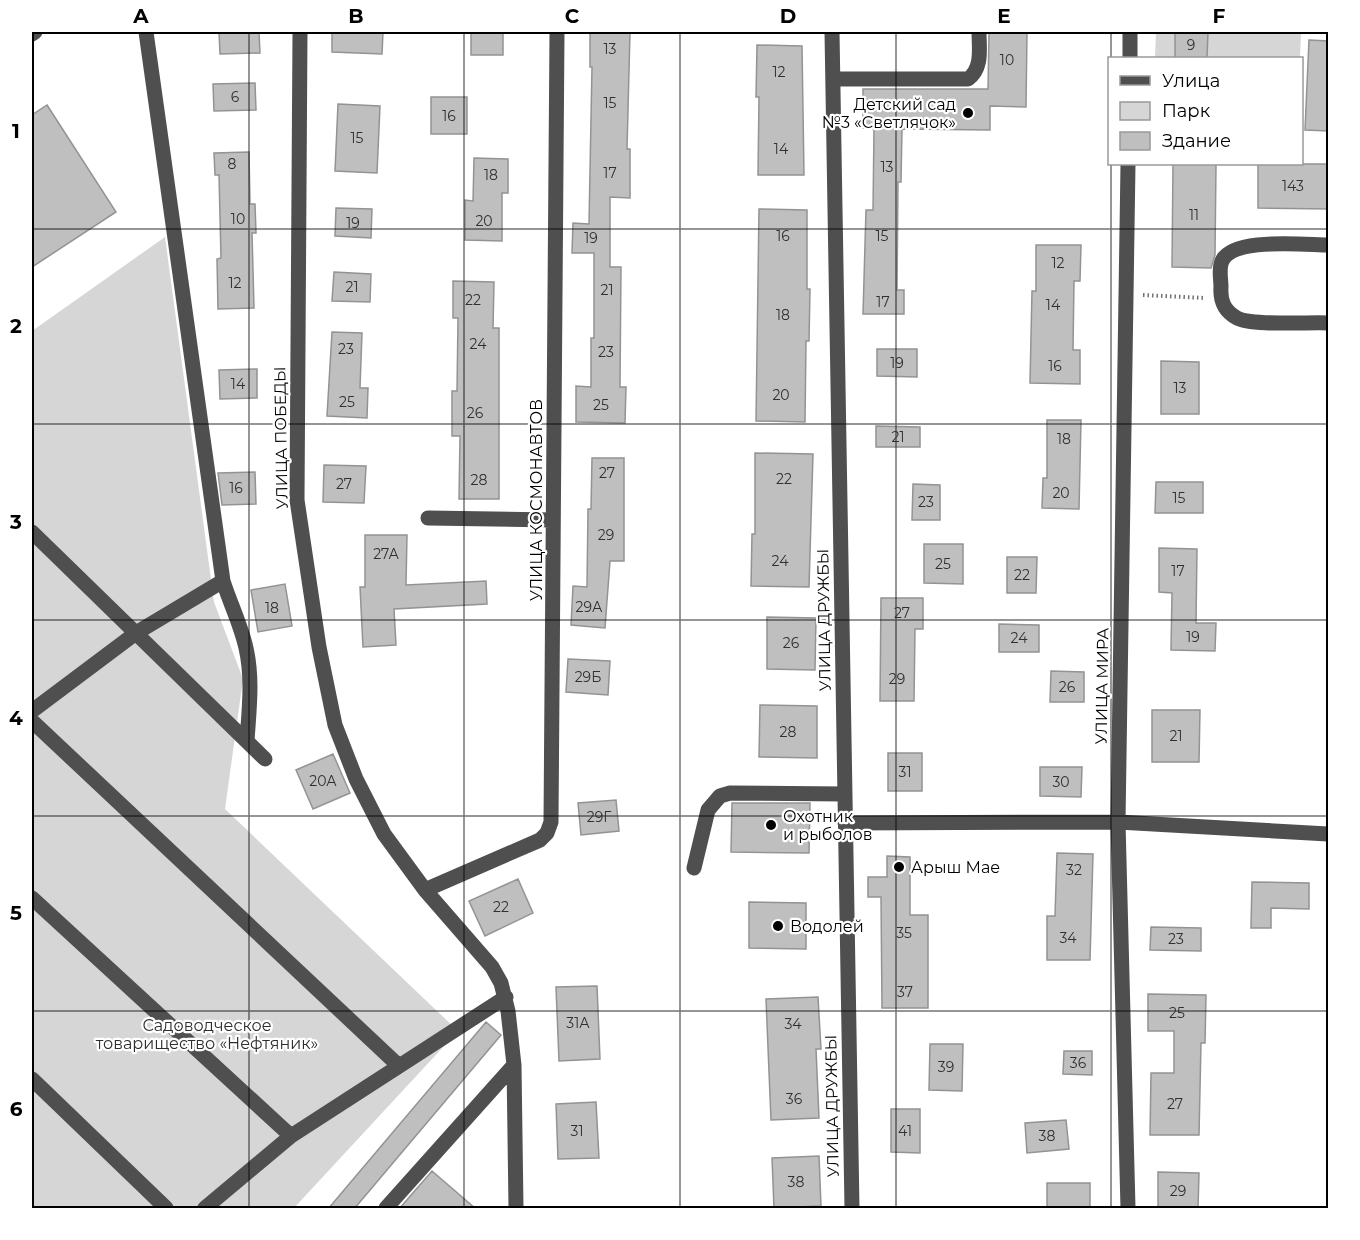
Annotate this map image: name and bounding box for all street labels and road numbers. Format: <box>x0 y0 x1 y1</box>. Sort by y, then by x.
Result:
street label: УЛИЦА ПОБЕДЫ <box>270 366 292 510</box>
street label: УЛИЦА КОСМОНАВТОВ <box>527 399 546 601</box>
street label: УЛИЦА ДРУЖБЫ <box>813 548 835 692</box>
street label: УЛИЦА МИРА <box>1091 627 1113 745</box>
street label: УЛИЦА ДРУЖБЫ <box>821 1034 843 1178</box>

